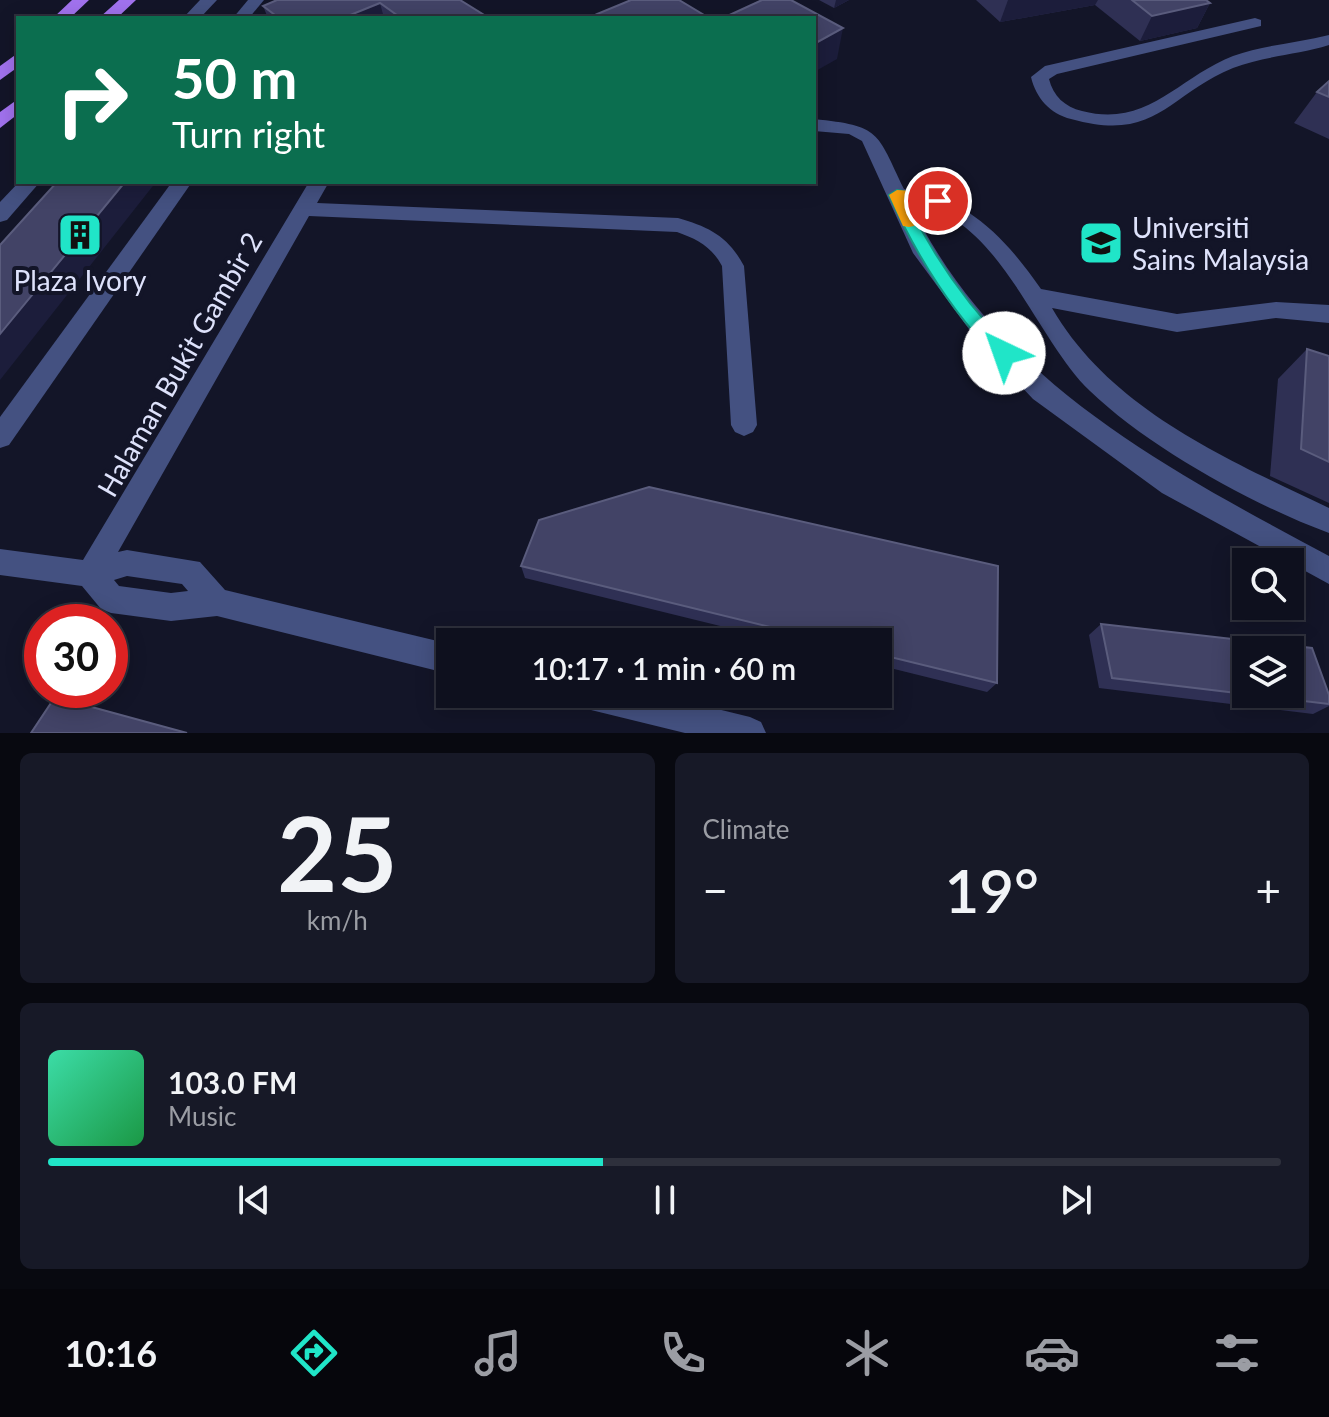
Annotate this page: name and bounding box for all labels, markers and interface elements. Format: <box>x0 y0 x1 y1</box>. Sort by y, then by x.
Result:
text: 50 m <box>172 44 297 111</box>
icon: right <box>40 48 144 152</box>
text: Turn right <box>172 112 325 156</box>
pin <box>904 167 972 235</box>
icon: arrive <box>916 179 960 223</box>
place label: Universiti Sains Malaysia <box>1132 210 1309 276</box>
building icon: Plaza Ivory <box>56 211 104 259</box>
school or university icon: Universiti Sains Malaysia <box>1077 219 1125 267</box>
street label: Halaman Bukit Gambir 2 <box>89 226 269 502</box>
place label: Plaza Ivory <box>13 263 147 297</box>
position arrow <box>962 311 1046 395</box>
map controls <box>1232 548 1304 708</box>
button: search <box>1232 548 1304 620</box>
speed limit sign: 30 <box>24 604 128 708</box>
button: layers <box>1232 636 1304 708</box>
text: 10:17 · 1 min · 60 m <box>532 650 796 686</box>
text: 25 <box>277 789 398 914</box>
text: Climate <box>703 813 789 845</box>
text: 19° <box>945 854 1039 926</box>
text: − <box>703 864 728 916</box>
text: + <box>1255 864 1281 916</box>
text: km/h <box>307 904 368 936</box>
text: 103.0 FM <box>168 1064 297 1100</box>
text: Music <box>168 1100 236 1132</box>
icon: previous <box>232 1178 276 1222</box>
icon: pause <box>643 1178 687 1222</box>
icon: next <box>1054 1178 1098 1222</box>
icon: directions <box>286 1325 342 1381</box>
icon: music <box>470 1325 526 1381</box>
icon: phone <box>655 1325 711 1381</box>
icon: climate <box>839 1325 895 1381</box>
icon: car <box>1024 1325 1080 1381</box>
icon: filters <box>1209 1325 1265 1381</box>
text: 10:16 <box>64 1331 157 1375</box>

